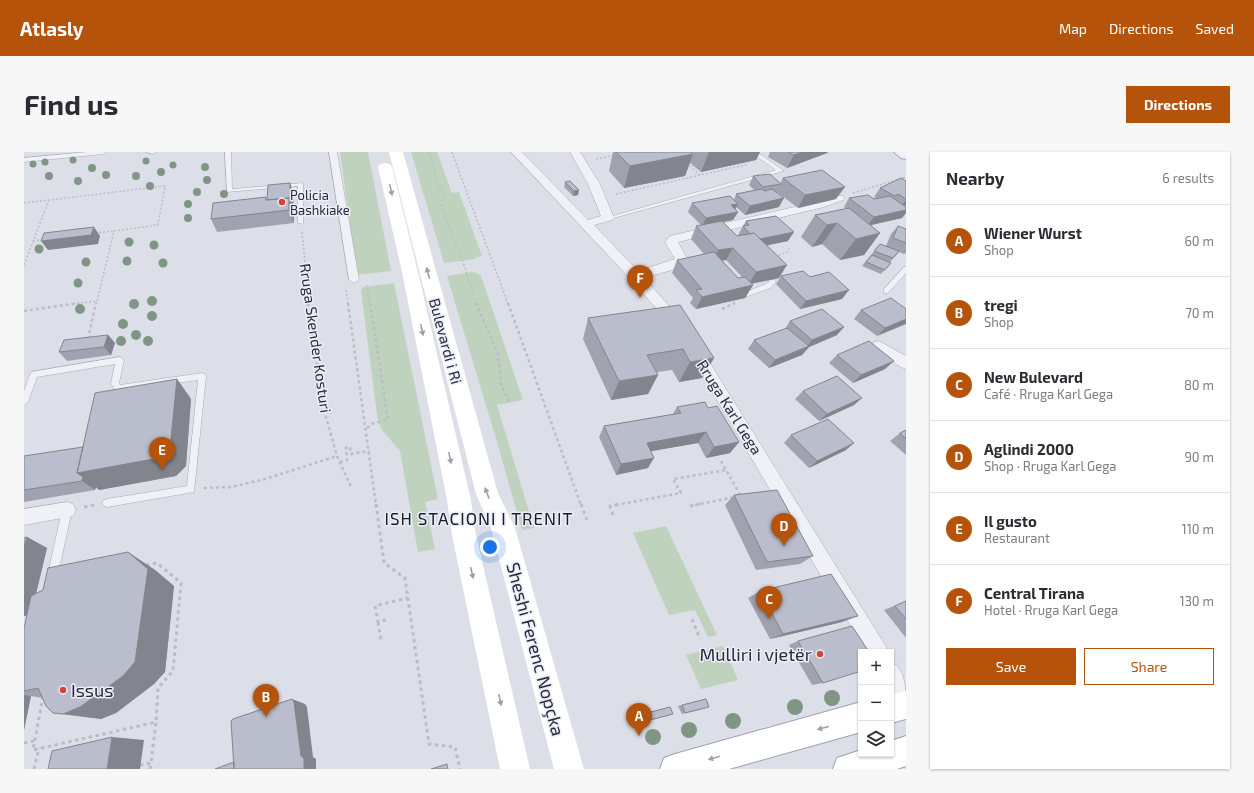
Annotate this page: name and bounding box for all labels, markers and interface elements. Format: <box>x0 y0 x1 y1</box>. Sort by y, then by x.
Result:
text: Atlasly <box>20 17 84 40</box>
text: Map <box>1059 20 1087 37</box>
text: Directions <box>1109 20 1174 37</box>
text: Saved <box>1196 20 1234 37</box>
button: Directions <box>1126 86 1230 123</box>
text: Find us <box>24 87 118 121</box>
text: Nearby <box>946 168 1004 188</box>
text: 6 results <box>1162 170 1214 186</box>
one-way arrow <box>388 184 394 196</box>
place label: Policia Bashkiake <box>290 187 350 218</box>
marker: Policia Bashkiake <box>277 197 287 207</box>
text: Wiener Wurst <box>984 224 1082 242</box>
text: A <box>955 233 963 249</box>
text: 60 m <box>1184 233 1214 249</box>
text: Shop <box>984 242 1014 258</box>
street label: Rruga Skender Kosturi <box>297 262 335 414</box>
pin: F <box>627 265 653 298</box>
one-way arrow <box>425 267 431 279</box>
street label: Bulevardi i Ri <box>426 296 466 386</box>
text: tregi <box>984 296 1018 314</box>
text: B <box>955 305 963 321</box>
text: 70 m <box>1185 305 1214 321</box>
text: Shop <box>984 314 1014 330</box>
one-way arrow <box>420 324 426 337</box>
street label: Rruga Karl Gega <box>694 356 766 458</box>
text: New Bulevard <box>984 368 1083 386</box>
text: C <box>955 377 963 393</box>
text: 80 m <box>1184 377 1214 393</box>
text: Café · Rruga Karl Gega <box>984 386 1113 402</box>
pin: E <box>149 437 175 470</box>
text: Aglindi 2000 <box>984 440 1074 458</box>
text: D <box>955 449 963 465</box>
text: 90 m <box>1184 449 1214 465</box>
one-way arrow <box>447 451 453 464</box>
text: Shop · Rruga Karl Gega <box>984 458 1116 474</box>
one-way arrow <box>484 487 490 499</box>
district label: ISH STACIONI I TRENIT <box>385 508 573 528</box>
text: Il gusto <box>984 512 1037 530</box>
pin: D <box>771 513 797 546</box>
text: E <box>955 521 963 537</box>
text: 110 m <box>1182 521 1214 537</box>
text: Restaurant <box>984 530 1050 546</box>
your location <box>480 537 500 557</box>
street label: Sheshi Ferenc Nopçka <box>501 560 570 738</box>
one-way arrow <box>470 566 476 579</box>
text: Central Tirana <box>984 584 1085 602</box>
pin: C <box>756 586 782 619</box>
text: F <box>955 593 963 609</box>
text: 130 m <box>1179 593 1214 609</box>
text: Hotel · Rruga Karl Gega <box>984 602 1118 618</box>
place label: Mulliri i vjetër <box>700 643 812 665</box>
button: Save <box>946 648 1076 685</box>
button: Share <box>1084 648 1214 685</box>
marker: Mulliri i vjetër <box>815 649 825 659</box>
map controls <box>858 649 894 757</box>
button: + <box>858 649 894 685</box>
place label: Issus <box>71 679 113 701</box>
pin: B <box>253 684 279 717</box>
marker: Issus <box>58 685 68 695</box>
button: − <box>858 685 894 721</box>
one-way arrow <box>498 693 504 706</box>
pin: A <box>626 703 652 736</box>
button: layers <box>858 721 894 757</box>
one-way arrow <box>817 725 830 731</box>
one-way arrow <box>708 755 720 761</box>

